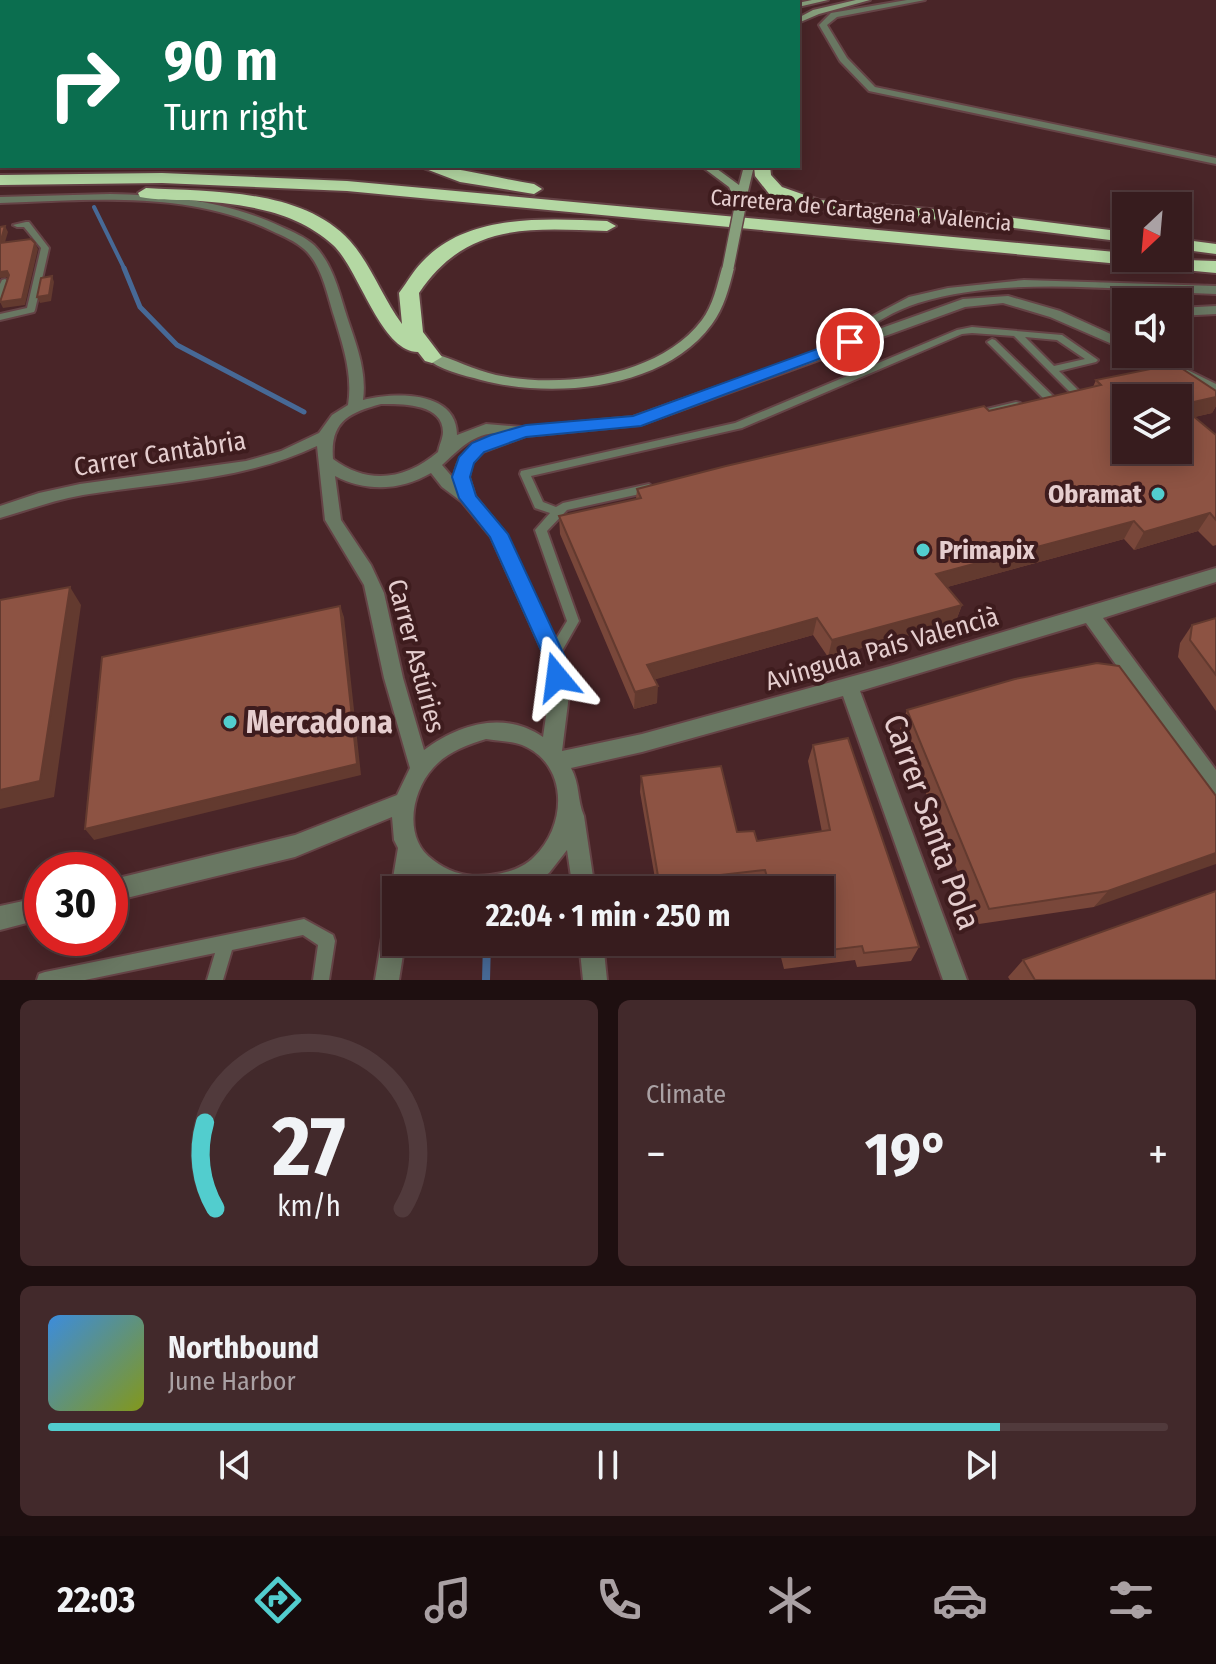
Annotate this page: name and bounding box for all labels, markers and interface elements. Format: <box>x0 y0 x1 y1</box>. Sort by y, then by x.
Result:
text: 90 m <box>164 28 278 95</box>
icon: right <box>32 32 136 136</box>
text: Turn right <box>164 96 307 140</box>
street label: Carretera de Cartagena a Valencia <box>709 183 1013 237</box>
north arrow <box>1112 192 1192 272</box>
map controls <box>1112 192 1192 464</box>
button: sound <box>1112 288 1192 368</box>
pin <box>816 308 884 376</box>
icon: arrive <box>828 320 872 364</box>
button: layers <box>1112 384 1192 464</box>
street label: Carrer Cantàbria <box>72 425 248 483</box>
place label: Obramat <box>1048 479 1143 510</box>
marker: Obramat <box>1149 485 1167 503</box>
place label: Primapix <box>939 535 1035 566</box>
marker: Primapix <box>914 541 932 559</box>
street label: Carrer Astúries <box>381 576 451 736</box>
street label: Avinguda País Valencià <box>762 601 1002 697</box>
position arrow <box>515 635 599 719</box>
place label: Mercadona <box>246 703 393 741</box>
street label: Carrer Santa Pola <box>875 709 989 935</box>
marker: Mercadona <box>221 713 239 731</box>
speed limit sign: 30 <box>24 852 128 956</box>
text: 22:04 · 1 min · 250 m <box>486 898 730 934</box>
text: Climate <box>646 1079 726 1110</box>
text: 27 <box>271 1097 346 1197</box>
text: 19° <box>865 1119 949 1191</box>
text: − <box>646 1128 666 1181</box>
text: + <box>1148 1128 1168 1181</box>
text: km/h <box>277 1189 341 1224</box>
text: Northbound <box>168 1330 319 1366</box>
text: June Harbor <box>168 1366 296 1397</box>
icon: previous <box>213 1443 257 1487</box>
icon: pause <box>586 1443 630 1487</box>
icon: next <box>959 1443 1003 1487</box>
icon: directions <box>250 1572 306 1628</box>
icon: music <box>420 1572 476 1628</box>
icon: phone <box>591 1572 647 1628</box>
icon: climate <box>762 1572 818 1628</box>
icon: car <box>932 1572 988 1628</box>
icon: filters <box>1103 1572 1159 1628</box>
text: 22:03 <box>57 1578 135 1622</box>

